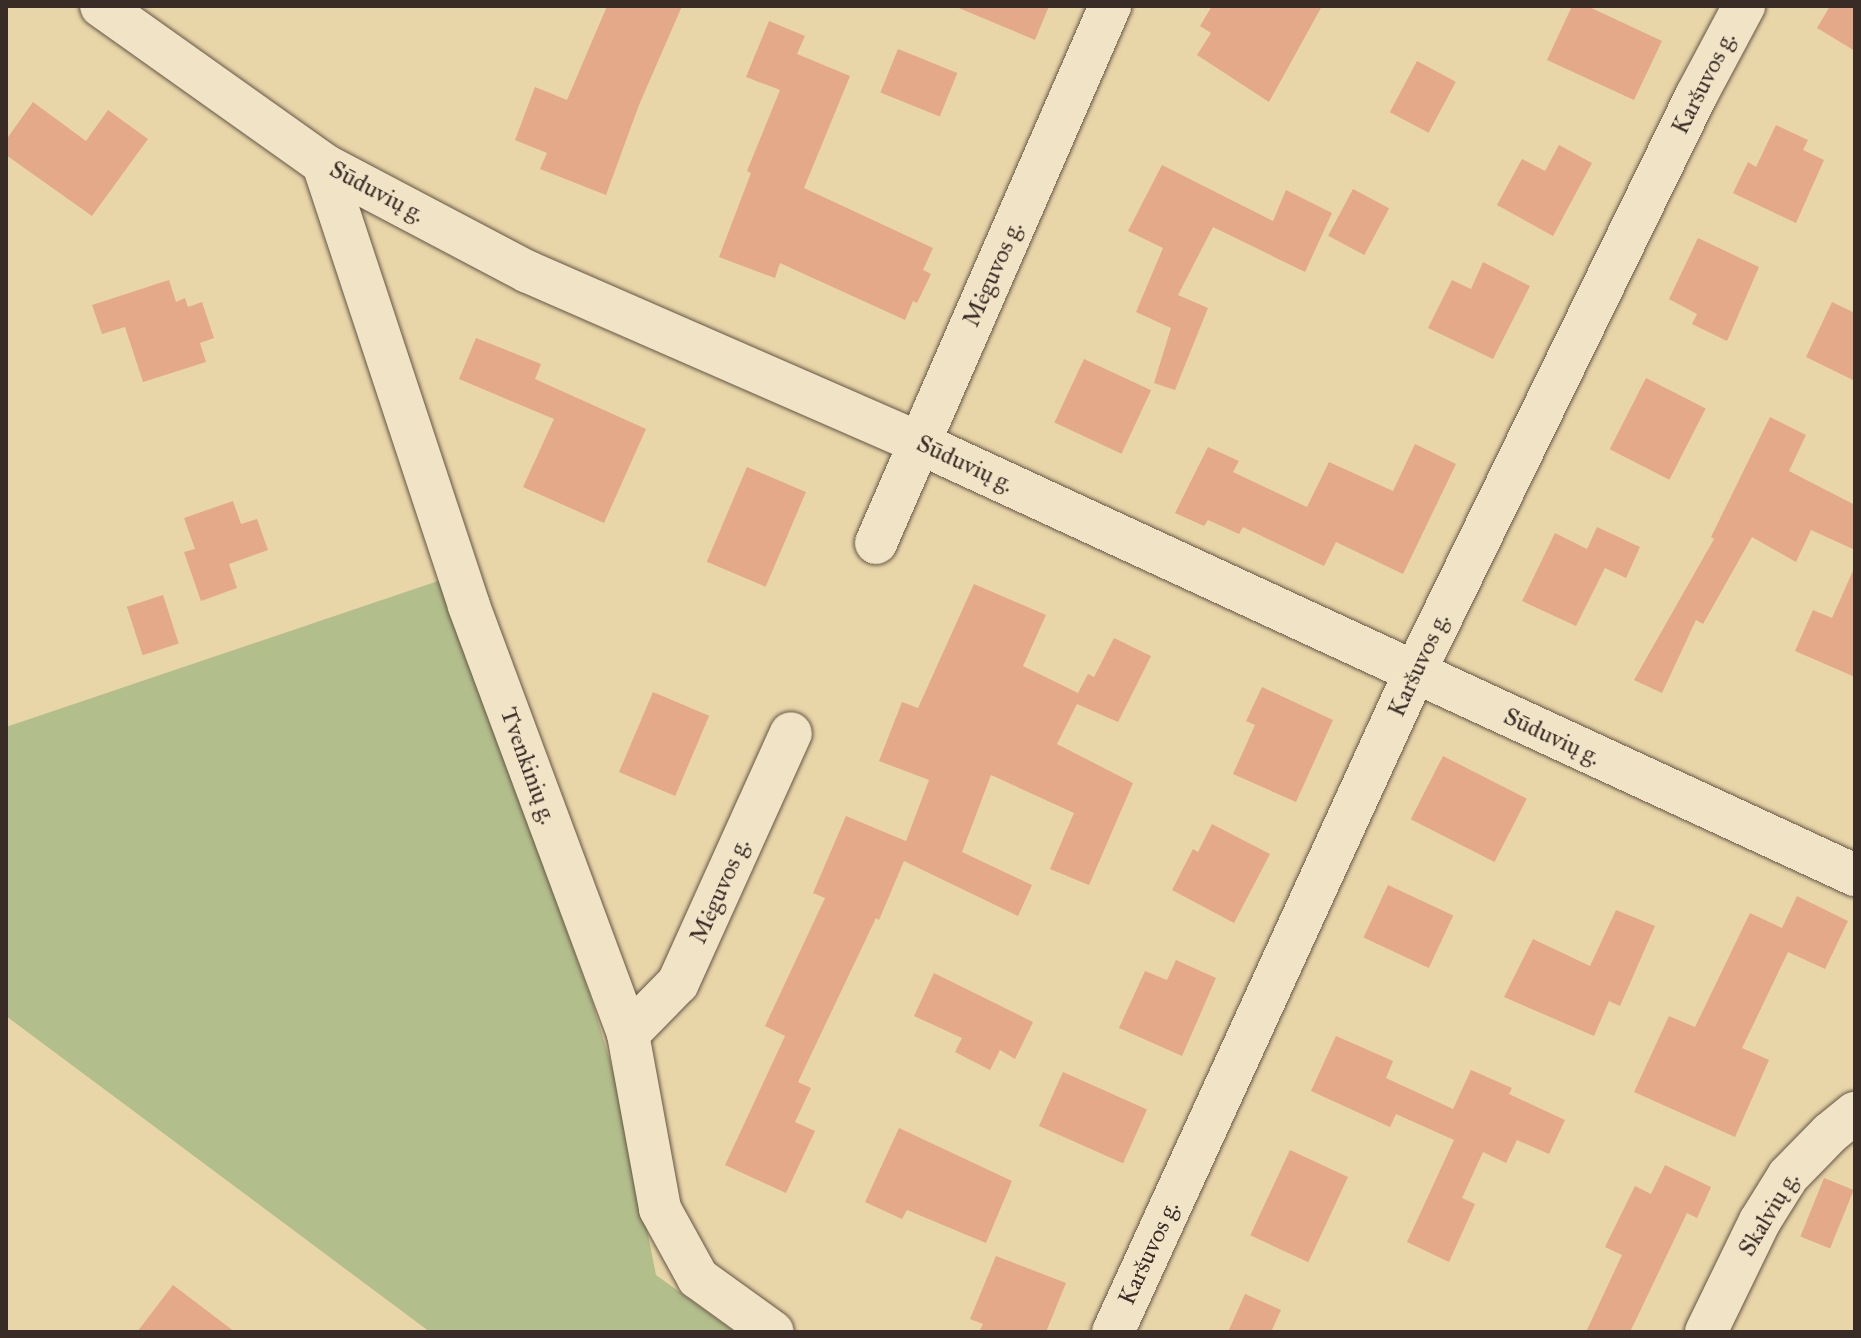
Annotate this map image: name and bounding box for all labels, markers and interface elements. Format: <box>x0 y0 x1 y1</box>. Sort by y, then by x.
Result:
street label: Karšuvos g. <box>1666 27 1742 139</box>
street label: Sūduvių g. <box>325 155 429 229</box>
street label: Mėguvos g. <box>957 217 1029 331</box>
street label: Sūduvių g. <box>912 429 1018 499</box>
street label: Karšuvos g. <box>1382 608 1456 722</box>
street label: Sūduvių g. <box>1499 702 1605 772</box>
street label: Tvenkinių g. <box>494 704 562 828</box>
street label: Mėguvos g. <box>684 834 756 948</box>
street label: Skalvių g. <box>1733 1167 1805 1261</box>
street label: Karšuvos g. <box>1112 1196 1186 1310</box>

